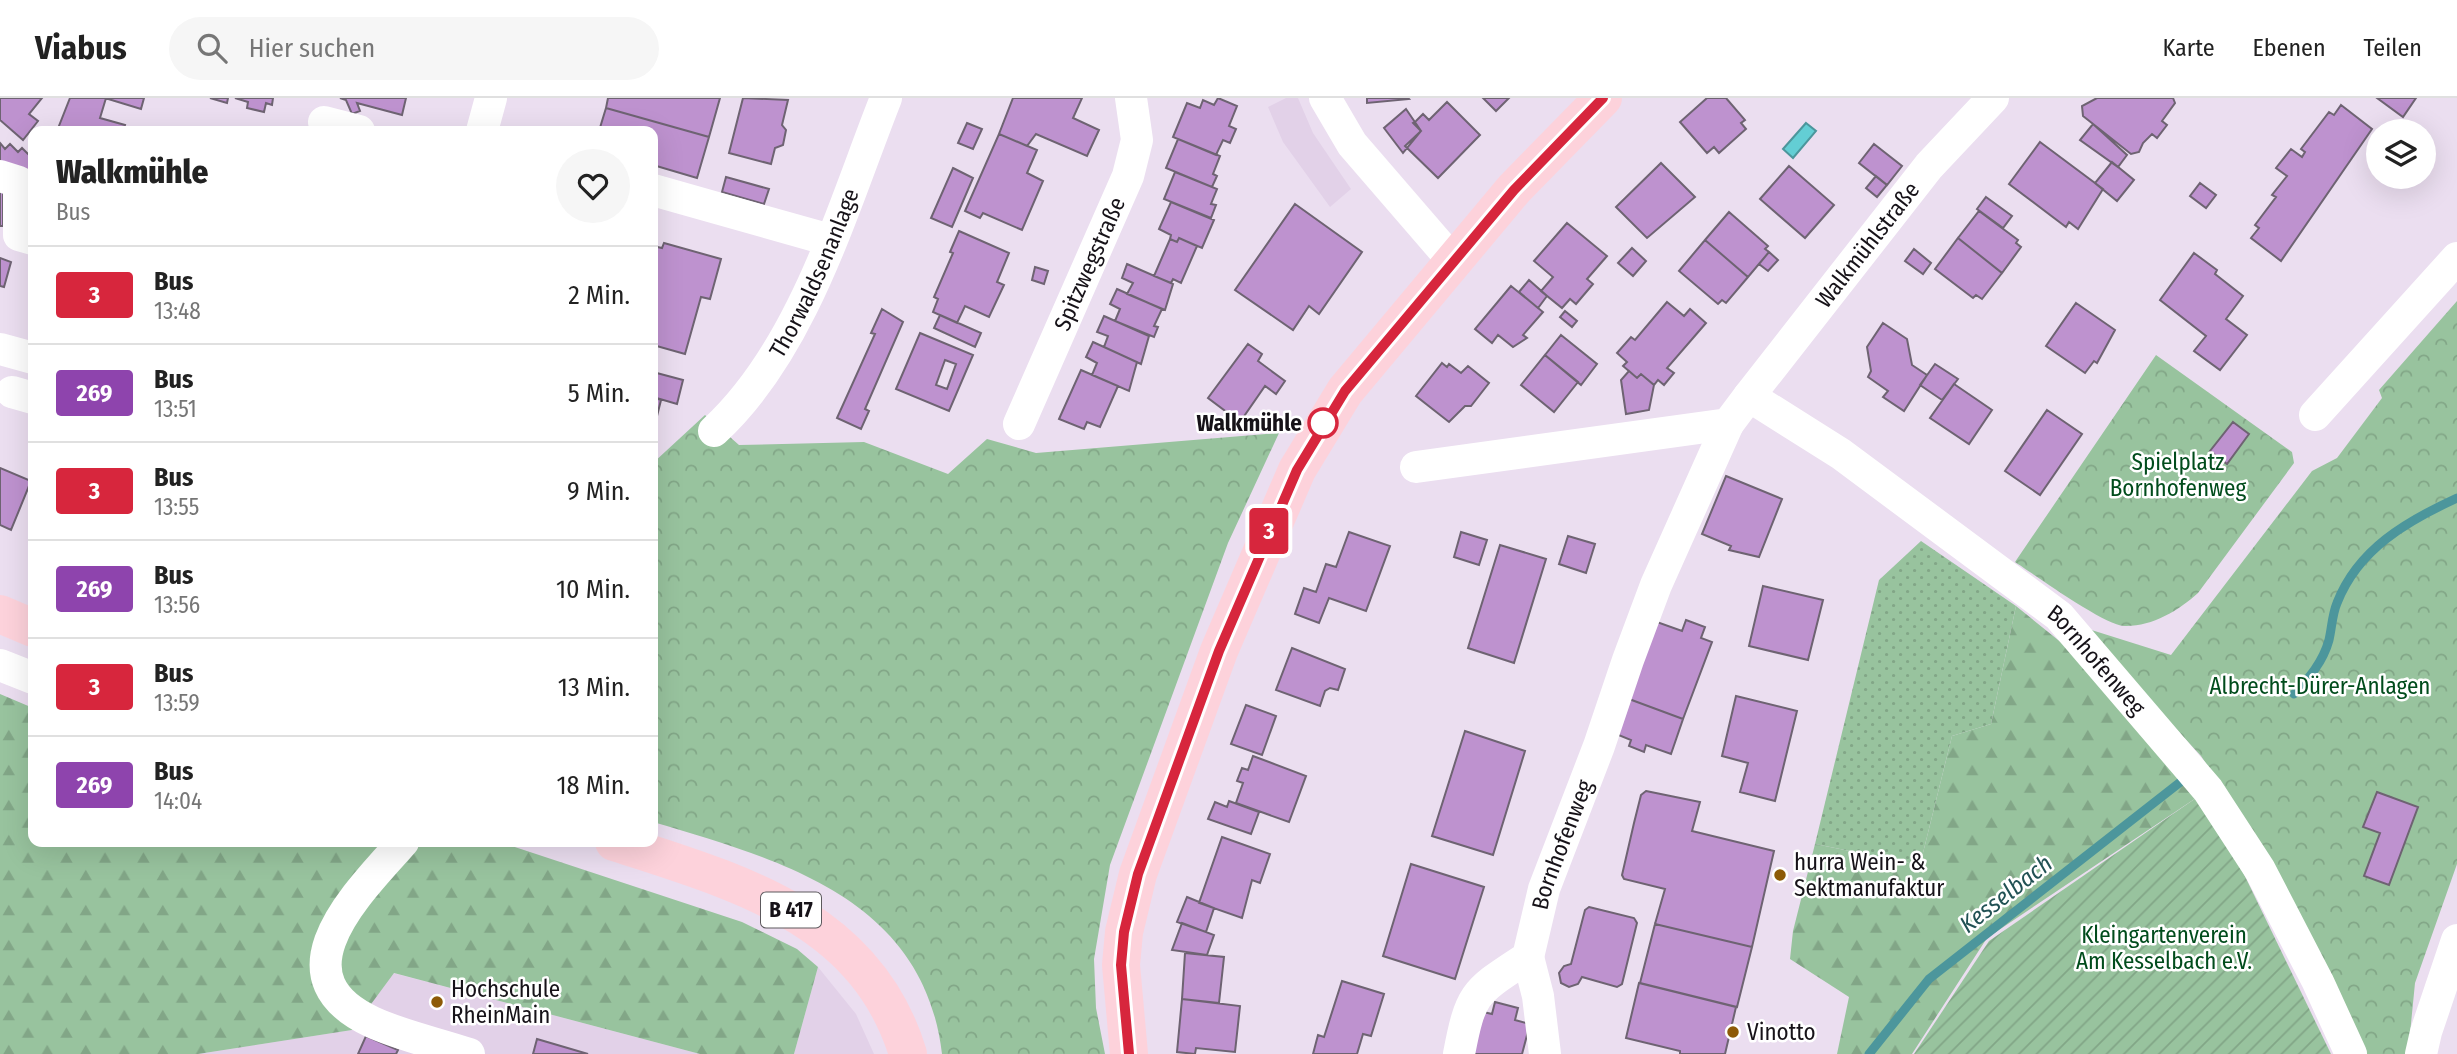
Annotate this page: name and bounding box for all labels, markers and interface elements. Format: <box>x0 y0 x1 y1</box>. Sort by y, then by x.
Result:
search box <box>169 17 659 80</box>
text: Viabus <box>35 28 127 68</box>
icon: search <box>193 29 231 67</box>
text: Hier suchen <box>249 33 375 64</box>
text: Karte <box>2163 34 2215 62</box>
text: Ebenen <box>2253 34 2326 62</box>
text: Teilen <box>2364 34 2422 62</box>
map controls <box>2366 119 2436 189</box>
button: layers <box>2366 119 2436 189</box>
button: heart <box>556 149 630 223</box>
text: Walkmühle <box>56 152 208 192</box>
street label: Walkmühlstraße <box>1809 176 1925 313</box>
street label: Thorwaldsenanlage <box>763 185 865 363</box>
street label: Spitzwegstraße <box>1048 193 1131 335</box>
text: Bus <box>56 198 90 226</box>
text: Bus <box>154 266 193 297</box>
text: 2 Min. <box>568 280 630 311</box>
text: 3 <box>89 281 100 309</box>
text: 13:48 <box>154 297 201 325</box>
text: Bus <box>154 364 193 395</box>
text: 5 Min. <box>568 378 630 409</box>
text: 269 <box>77 379 112 407</box>
text: 13:51 <box>154 395 197 423</box>
marker: Walkmühle <box>1308 408 1338 438</box>
place label: Walkmühle <box>1196 409 1302 437</box>
park label: Spielplatz Bornhofenweg <box>2110 448 2246 502</box>
text: Bus <box>154 462 193 493</box>
text: 9 Min. <box>567 476 630 507</box>
text: 3 <box>89 477 100 505</box>
text: 13:55 <box>154 493 199 521</box>
line badge: 3 <box>1246 508 1292 554</box>
text: 3 <box>1263 517 1275 545</box>
text: Bus <box>154 560 193 591</box>
text: 10 Min. <box>556 574 630 605</box>
text: 269 <box>77 575 112 603</box>
text: 13:56 <box>154 591 200 619</box>
street label: Bornhofenweg <box>2042 598 2152 721</box>
text: Bus <box>154 658 193 689</box>
text: 13 Min. <box>558 672 630 703</box>
park label: Albrecht-Dürer-Anlagen <box>2209 672 2431 700</box>
text: 3 <box>89 673 100 701</box>
text: 13:59 <box>154 689 200 717</box>
text: Bus <box>154 756 193 787</box>
text: 18 Min. <box>556 770 630 801</box>
text: 269 <box>77 771 112 799</box>
street label: Bornhofenweg <box>1526 776 1599 912</box>
text: 14:04 <box>154 787 202 815</box>
place label: hurra Wein- & Sektmanufaktur <box>1794 848 1944 902</box>
water label: Kesselbach <box>1954 849 2058 939</box>
marker: hurra Wein- & Sektmanufaktur <box>1772 867 1788 883</box>
road number: B 417 <box>761 892 821 928</box>
park label: Kleingartenverein Am Kesselbach e.V. <box>2076 921 2252 975</box>
place label: Hochschule RheinMain <box>451 975 560 1029</box>
marker: Hochschule RheinMain <box>429 994 445 1010</box>
place label: Vinotto <box>1747 1018 1816 1046</box>
marker: Vinotto <box>1725 1024 1741 1040</box>

